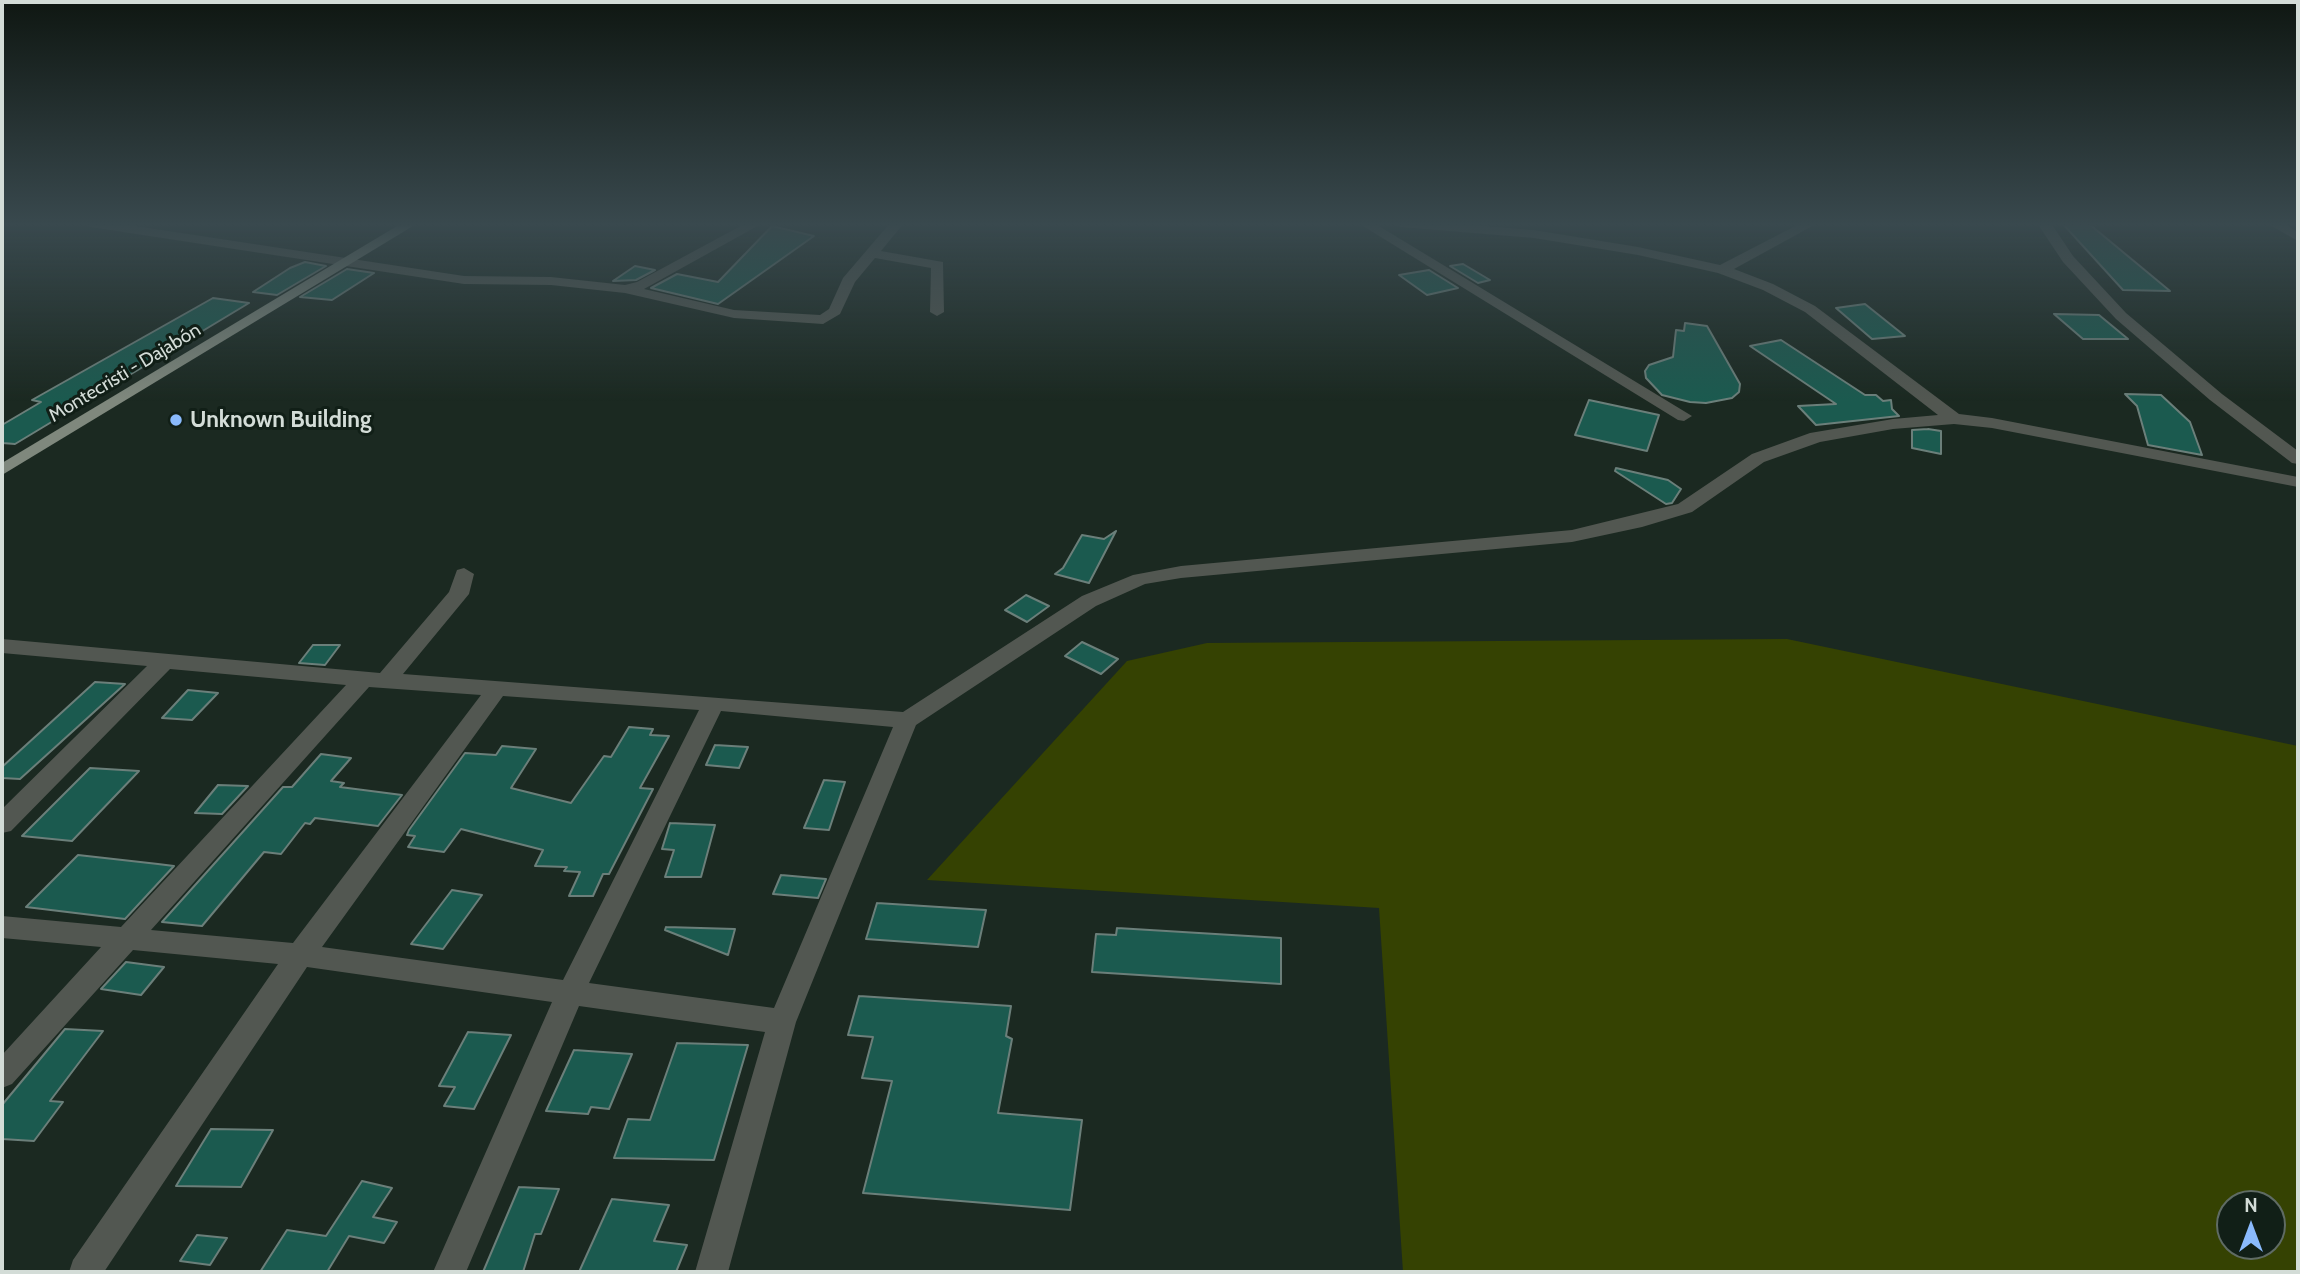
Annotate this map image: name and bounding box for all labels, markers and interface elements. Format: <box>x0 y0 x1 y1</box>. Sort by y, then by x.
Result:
street label: Montecristi - Dajabón <box>45 319 205 427</box>
place label: Unknown Building <box>190 406 372 434</box>
marker: Unknown Building <box>168 412 184 428</box>
north arrow <box>2216 1190 2286 1260</box>
text: N <box>2244 1194 2258 1217</box>

